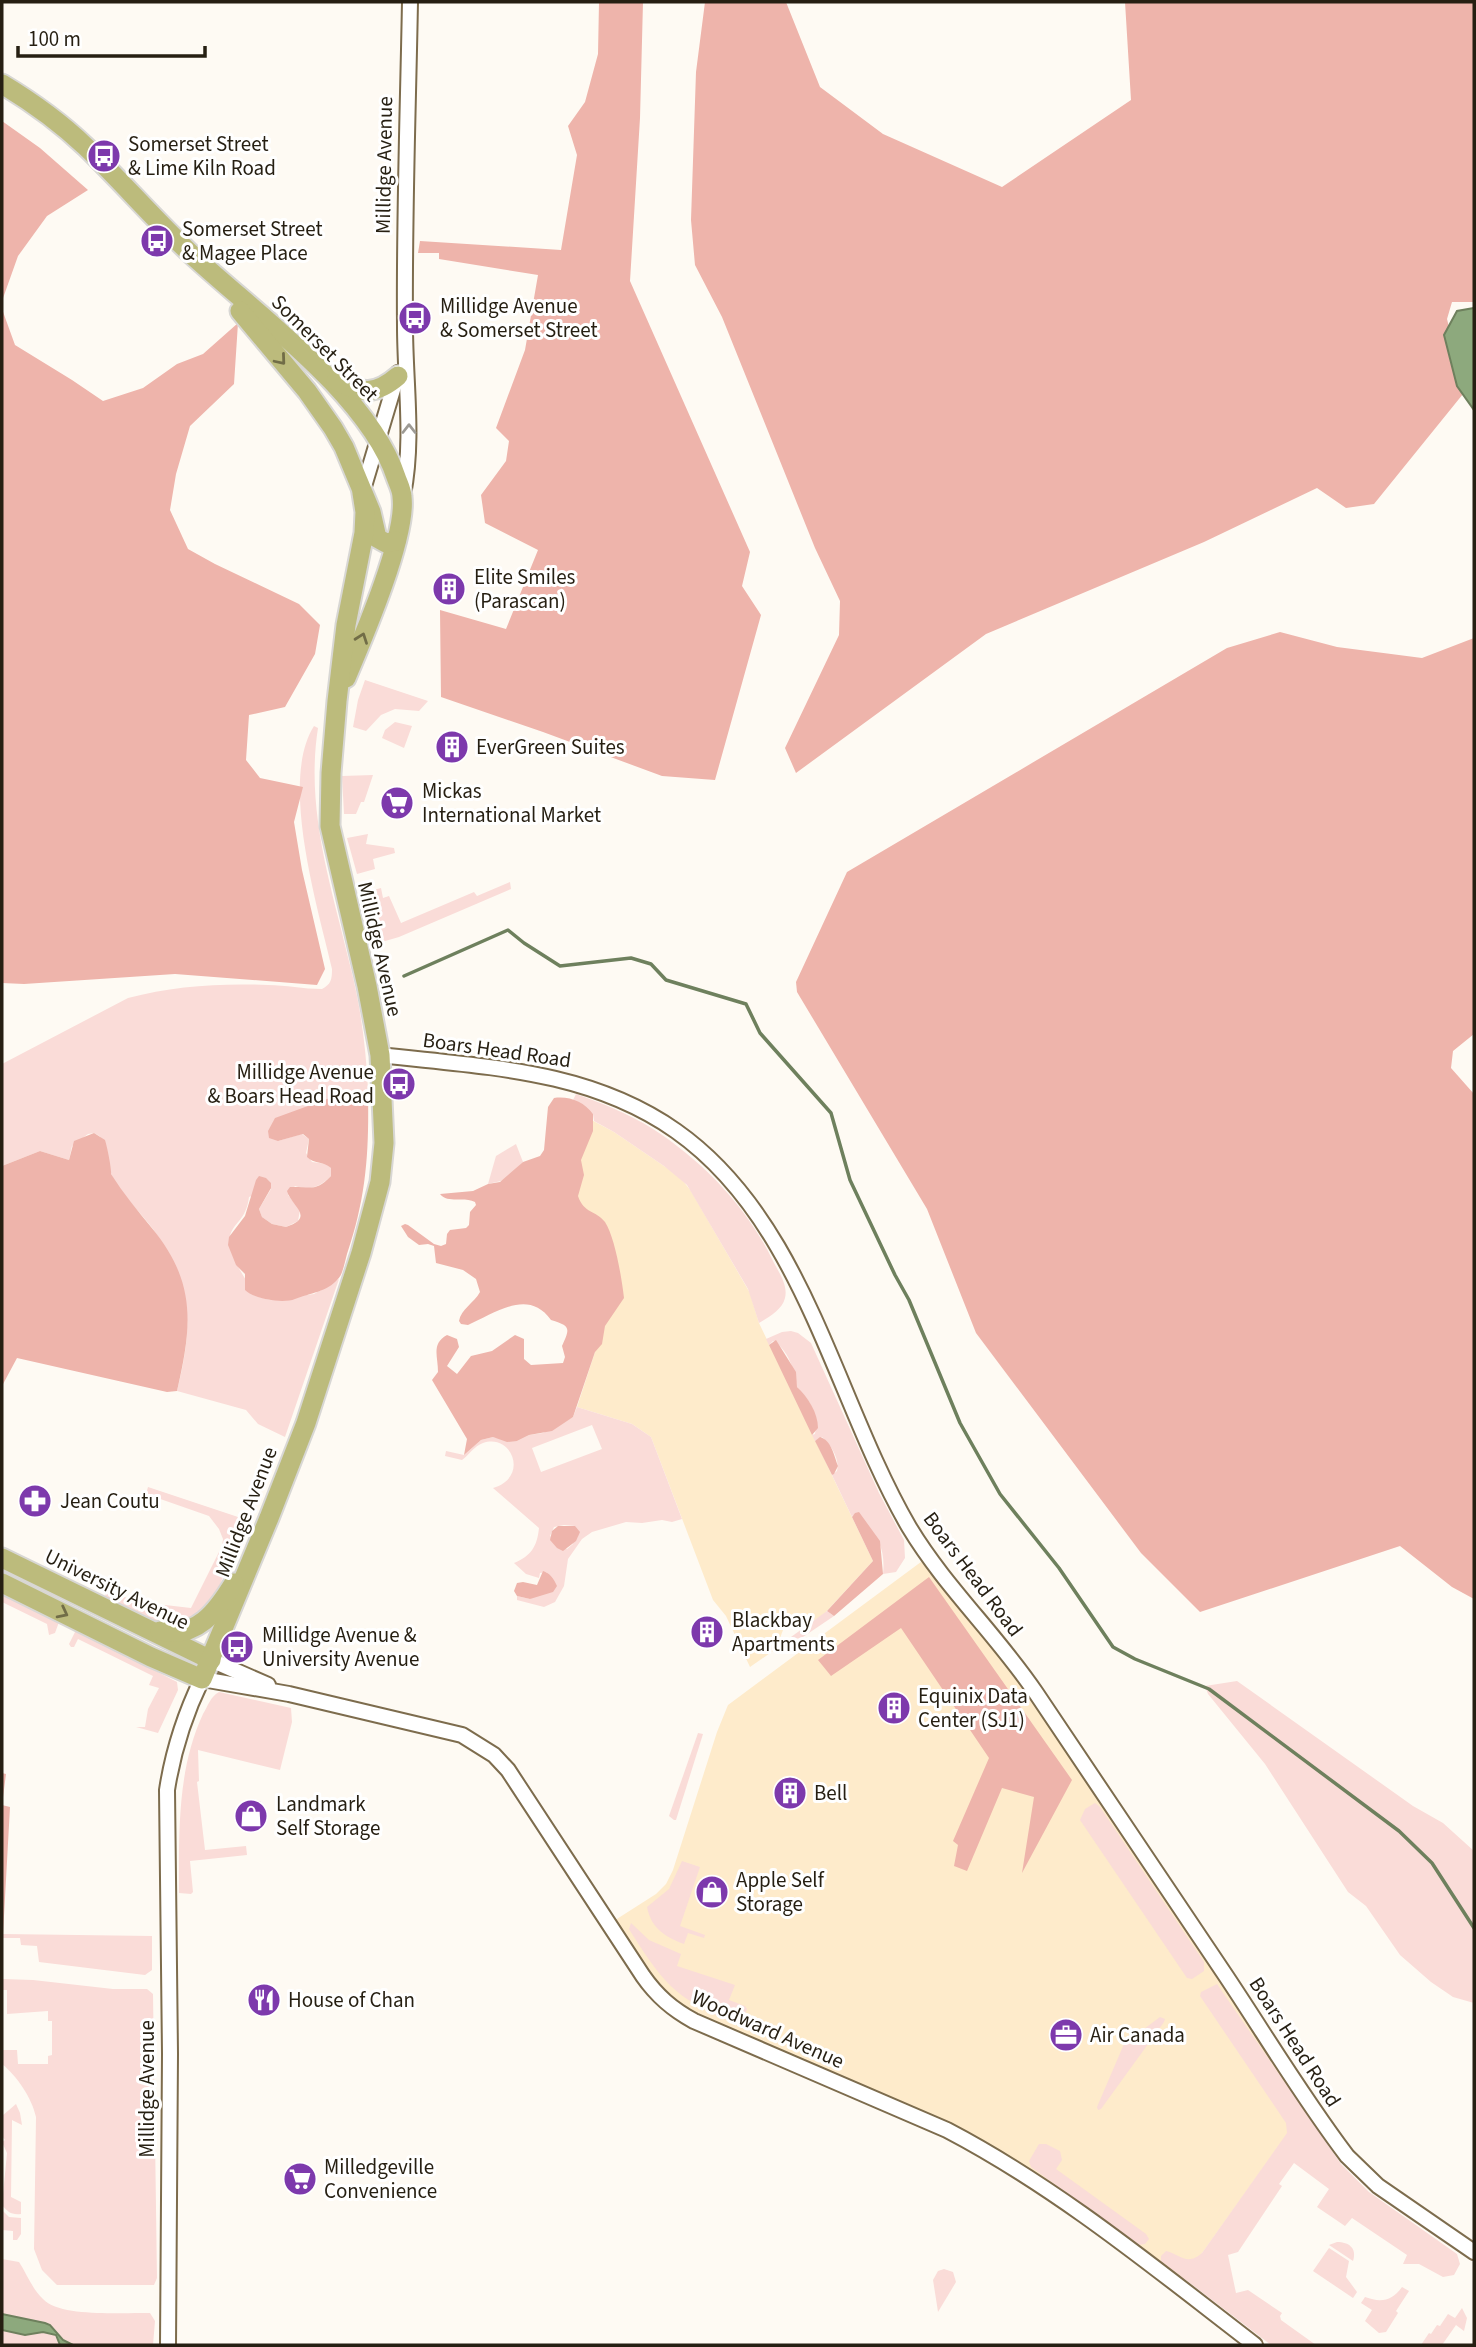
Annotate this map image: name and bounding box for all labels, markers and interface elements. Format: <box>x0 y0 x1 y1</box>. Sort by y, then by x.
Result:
scale bar <box>18 14 205 58</box>
text: 100 m <box>28 24 81 54</box>
street label: Millidge Avenue <box>368 96 400 234</box>
place label: Somerset Street & Lime Kiln Road <box>128 129 276 183</box>
bus stop icon: Somerset Street & Lime Kiln Road <box>85 137 123 175</box>
place label: Somerset Street & Magee Place <box>182 214 323 268</box>
bus stop icon: Somerset Street & Magee Place <box>138 222 176 260</box>
street label: Somerset Street <box>265 288 385 408</box>
place label: Millidge Avenue & Somerset Street <box>440 291 598 345</box>
bus stop icon: Millidge Avenue & Somerset Street <box>396 299 434 337</box>
one-way arrow <box>273 351 285 364</box>
one-way arrow <box>401 423 416 434</box>
place label: Elite Smiles (Parascan) <box>474 562 576 616</box>
building icon: Elite Smiles (Parascan) <box>430 570 468 608</box>
one-way arrow <box>354 633 368 645</box>
building icon: EverGreen Suites <box>433 728 471 766</box>
place label: EverGreen Suites <box>476 732 625 762</box>
place label: Mickas International Market <box>422 776 601 830</box>
supermarket icon: Mickas International Market <box>378 784 416 822</box>
street label: Millidge Avenue <box>350 879 410 1019</box>
street label: Boars Head Road <box>421 1025 573 1075</box>
place label: Millidge Avenue & Boars Head Road <box>207 1057 374 1111</box>
bus stop icon: Millidge Avenue & Boars Head Road <box>380 1065 418 1103</box>
street label: Millidge Avenue <box>207 1442 285 1582</box>
pharmacy icon: Jean Coutu <box>16 1482 54 1520</box>
place label: Jean Coutu <box>60 1486 160 1516</box>
street label: Boars Head Road <box>916 1505 1030 1643</box>
street label: University Avenue <box>40 1541 194 1637</box>
one-way arrow <box>56 1605 68 1619</box>
place label: Blackbay Apartments <box>732 1605 835 1659</box>
building icon: Blackbay Apartments <box>688 1613 726 1651</box>
place label: Millidge Avenue & University Avenue <box>262 1620 419 1674</box>
bus stop icon: Millidge Avenue & University Avenue <box>218 1628 256 1666</box>
place label: Equinix Data Center (SJ1) <box>918 1681 1028 1735</box>
building icon: Equinix Data Center (SJ1) <box>875 1689 913 1727</box>
building icon: Bell <box>771 1774 809 1812</box>
place label: Bell <box>814 1778 847 1808</box>
place label: Landmark Self Storage <box>276 1789 380 1843</box>
shop icon: Landmark Self Storage <box>232 1797 270 1835</box>
place label: Apple Self Storage <box>736 1865 825 1919</box>
shop icon: Apple Self Storage <box>693 1873 731 1911</box>
street label: Boars Head Road <box>1242 1971 1348 2113</box>
restaurant icon: House of Chan <box>245 1981 283 2019</box>
street label: Woodward Avenue <box>687 1982 849 2076</box>
place label: House of Chan <box>288 1985 415 2015</box>
office icon: Air Canada <box>1047 2016 1085 2054</box>
street label: Millidge Avenue <box>132 2020 162 2158</box>
place label: Air Canada <box>1090 2020 1185 2050</box>
place label: Milledgeville Convenience <box>324 2152 437 2206</box>
supermarket icon: Milledgeville Convenience <box>281 2160 319 2198</box>

